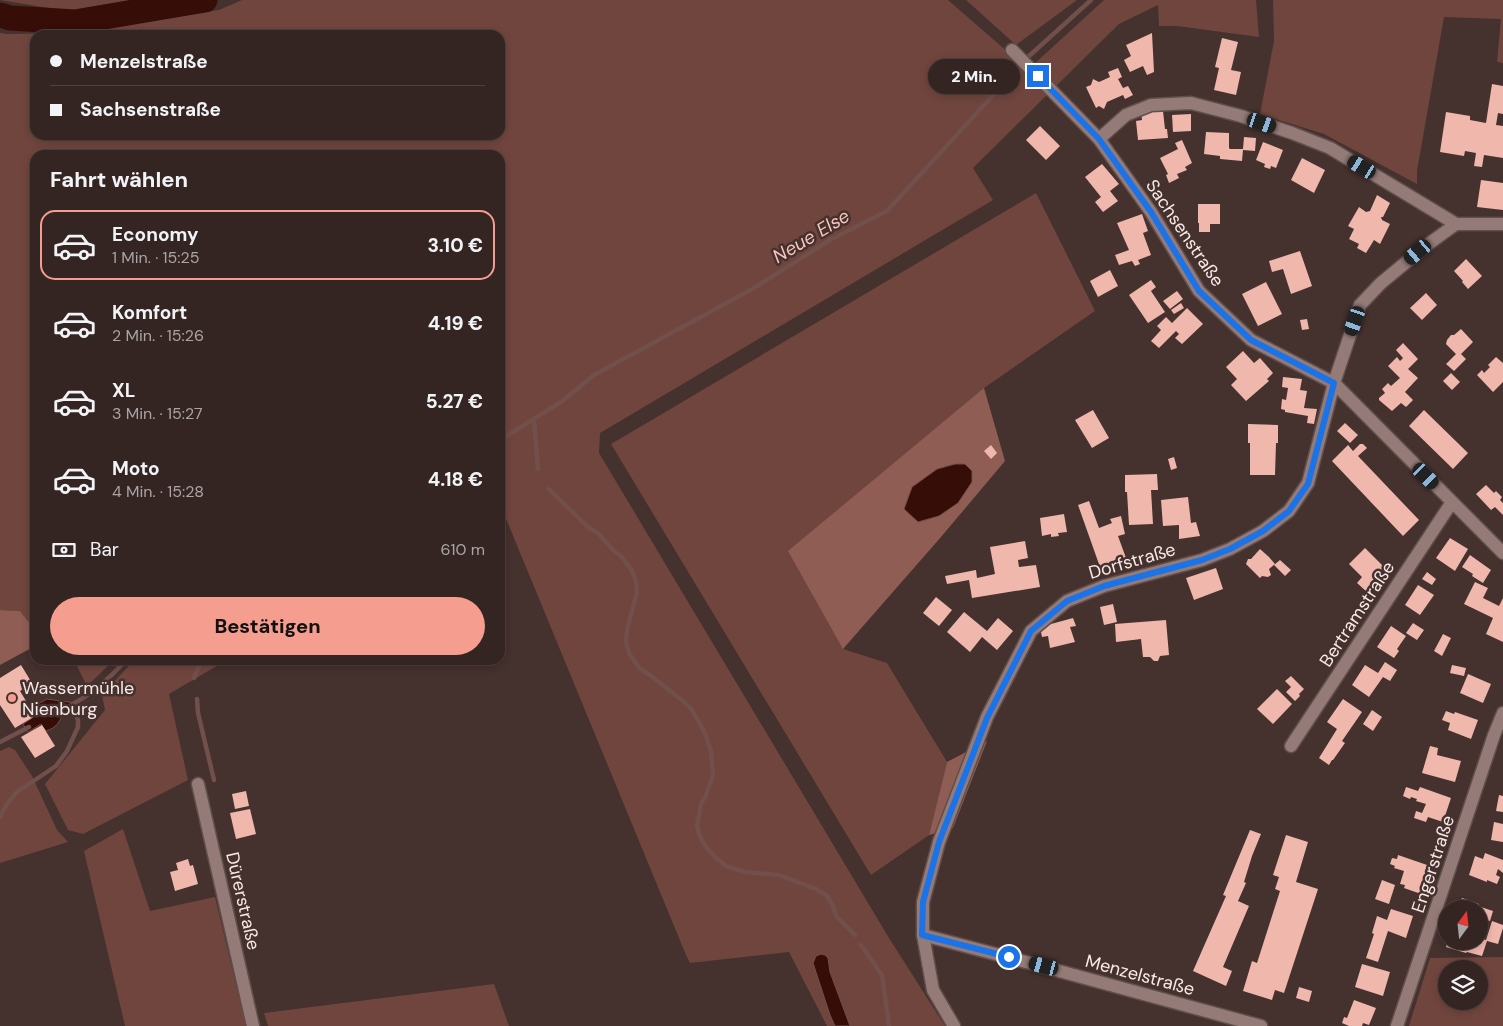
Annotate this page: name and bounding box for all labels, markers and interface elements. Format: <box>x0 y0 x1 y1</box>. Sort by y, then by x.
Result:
text: Menzelstraße <box>80 49 208 74</box>
callout: 2 Min. <box>928 58 1020 94</box>
route end <box>1027 65 1049 87</box>
text: 2 Min. <box>951 66 997 87</box>
text: Sachsenstraße <box>80 97 221 122</box>
car <box>1245 111 1278 135</box>
car <box>1345 153 1378 181</box>
text: Fahrt wählen <box>50 165 188 194</box>
street label: Sachsenstraße <box>1140 175 1230 291</box>
water label: Neue Else <box>768 203 854 269</box>
text: Economy <box>112 222 199 247</box>
icon: car <box>52 223 97 268</box>
text: 3.10 € <box>427 233 483 258</box>
car <box>1401 237 1434 267</box>
text: 1 Min. · 15:25 <box>112 247 200 268</box>
text: Komfort <box>112 300 187 325</box>
icon: car <box>52 301 97 346</box>
car <box>1343 304 1366 338</box>
text: 4.19 € <box>428 311 483 336</box>
text: 2 Min. · 15:26 <box>112 325 204 346</box>
text: XL <box>112 378 135 403</box>
icon: car <box>52 379 97 424</box>
text: 5.27 € <box>426 389 483 414</box>
text: 3 Min. · 15:27 <box>112 403 203 424</box>
text: Moto <box>112 456 160 481</box>
icon: car <box>52 457 97 502</box>
car <box>1410 460 1441 492</box>
text: 4.18 € <box>428 467 483 492</box>
text: 4 Min. · 15:28 <box>112 481 204 502</box>
icon: cash <box>50 536 78 564</box>
text: Bar <box>90 537 119 562</box>
street label: Dorfstraße <box>1086 537 1178 585</box>
text: 610 m <box>441 539 485 560</box>
street label: Bertramstraße <box>1314 557 1400 671</box>
button: Bestätigen <box>50 597 485 655</box>
place label: Wassermühle Nienburg <box>22 676 134 721</box>
marker: Wassermühle Nienburg <box>6 692 18 704</box>
street label: Engerstraße <box>1406 812 1460 916</box>
street label: Dürerstraße <box>220 850 266 952</box>
north arrow <box>1438 900 1488 950</box>
map controls <box>1438 900 1488 1010</box>
route start <box>998 946 1020 968</box>
street label: Menzelstraße <box>1083 949 1197 1001</box>
car <box>1027 955 1060 977</box>
button: layers <box>1438 960 1488 1010</box>

